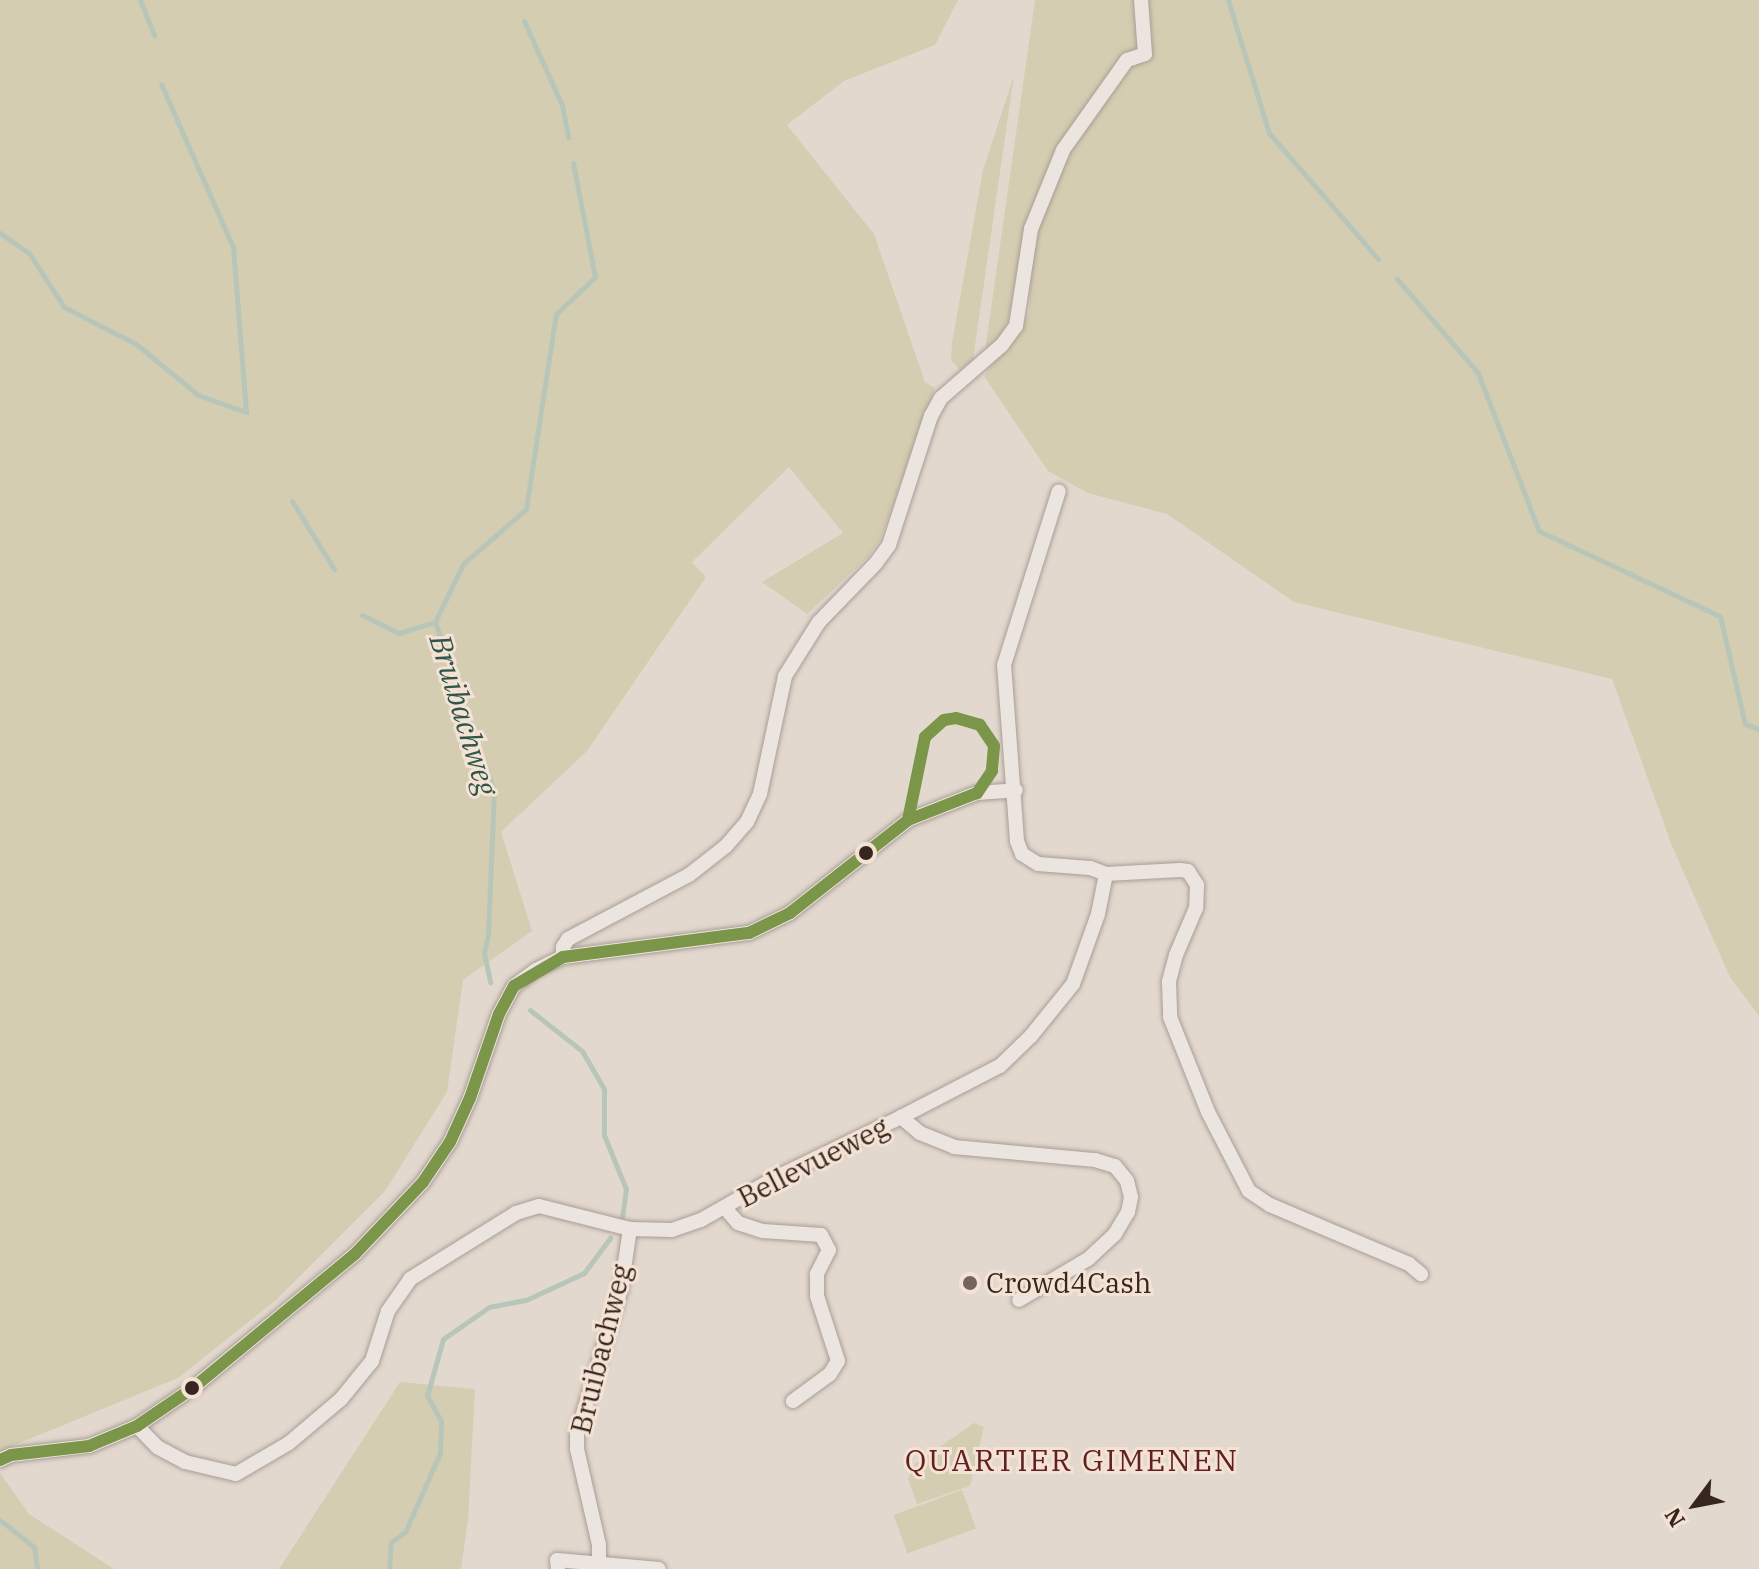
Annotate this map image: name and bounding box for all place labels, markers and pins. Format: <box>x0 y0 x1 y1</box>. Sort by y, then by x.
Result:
unlabelled marker <box>858 845 874 861</box>
place label: Crowd4Cash <box>986 1266 1152 1300</box>
marker: Crowd4Cash <box>961 1274 979 1292</box>
unlabelled marker <box>184 1380 200 1396</box>

